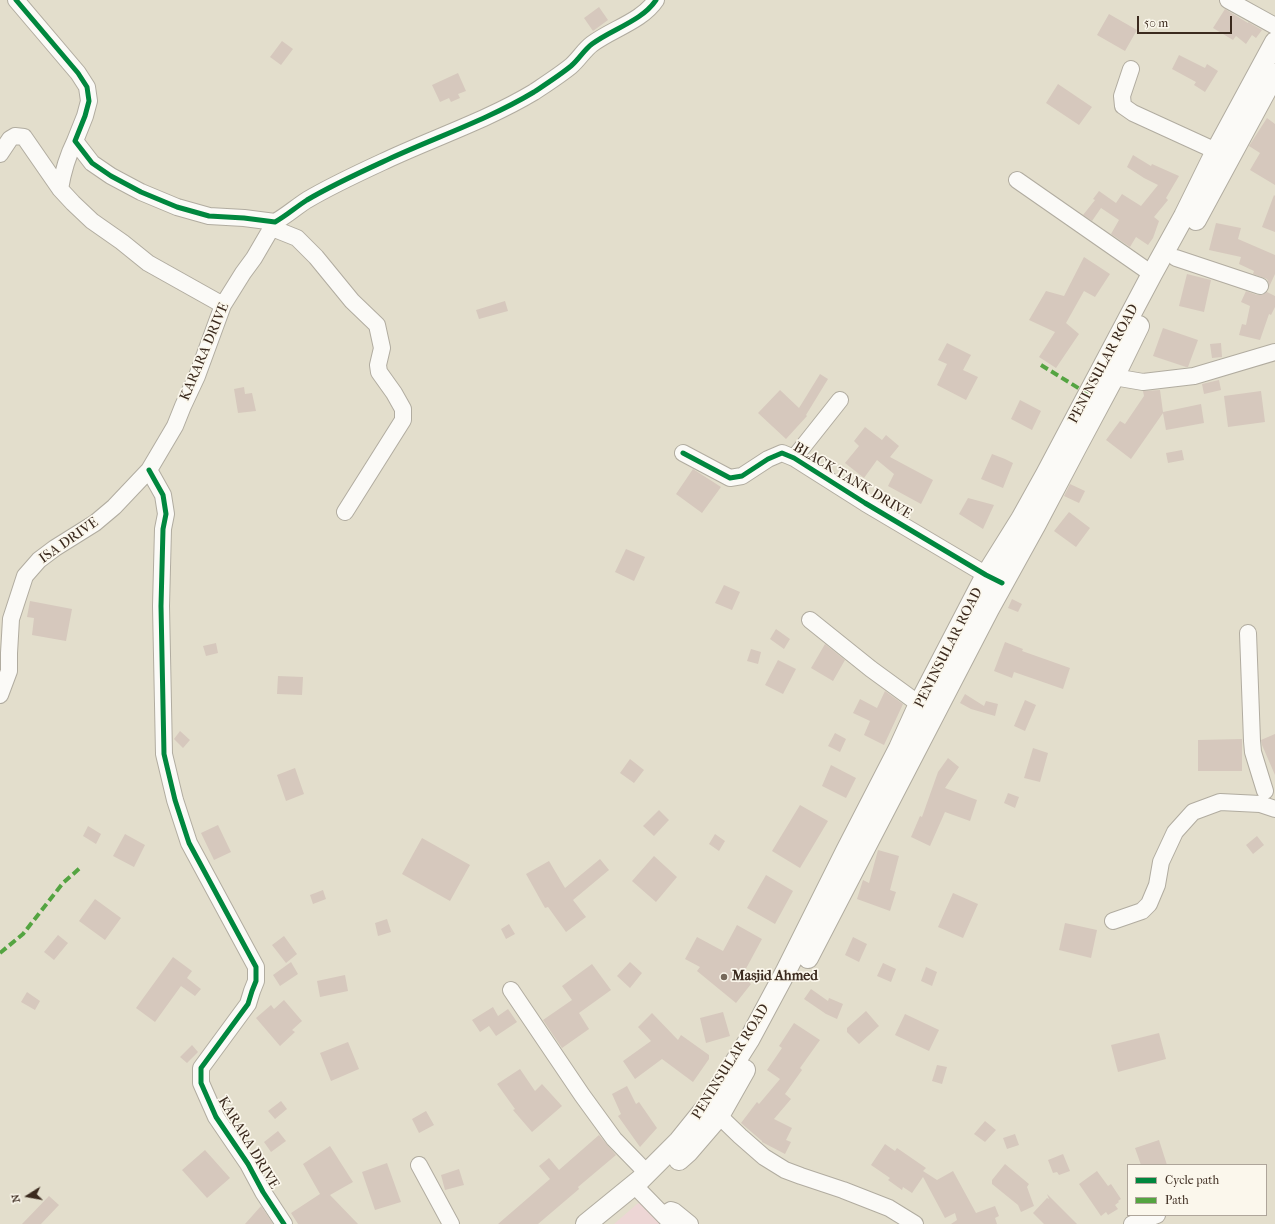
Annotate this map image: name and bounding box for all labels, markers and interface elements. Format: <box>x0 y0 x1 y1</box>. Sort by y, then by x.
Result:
scale bar <box>1139 8 1234 34</box>
text: 50 m <box>1144 16 1168 30</box>
street label: KARARA DRIVE <box>177 301 233 403</box>
street label: PENINSULAR ROAD <box>1065 301 1143 427</box>
street label: BLACK TANK DRIVE <box>790 439 914 523</box>
street label: ISA DRIVE <box>36 514 102 568</box>
street label: PENINSULAR ROAD <box>911 585 987 711</box>
place label: Masjid Ahmed <box>732 969 818 985</box>
marker: Masjid Ahmed <box>719 972 729 982</box>
street label: PENINSULAR ROAD <box>689 1001 773 1123</box>
street label: KARARA DRIVE <box>214 1094 282 1192</box>
legend <box>1127 1164 1267 1216</box>
text: Cycle path <box>1165 1173 1219 1187</box>
north arrow <box>8 1176 48 1216</box>
text: N <box>9 1193 23 1204</box>
text: Path <box>1165 1193 1189 1207</box>

